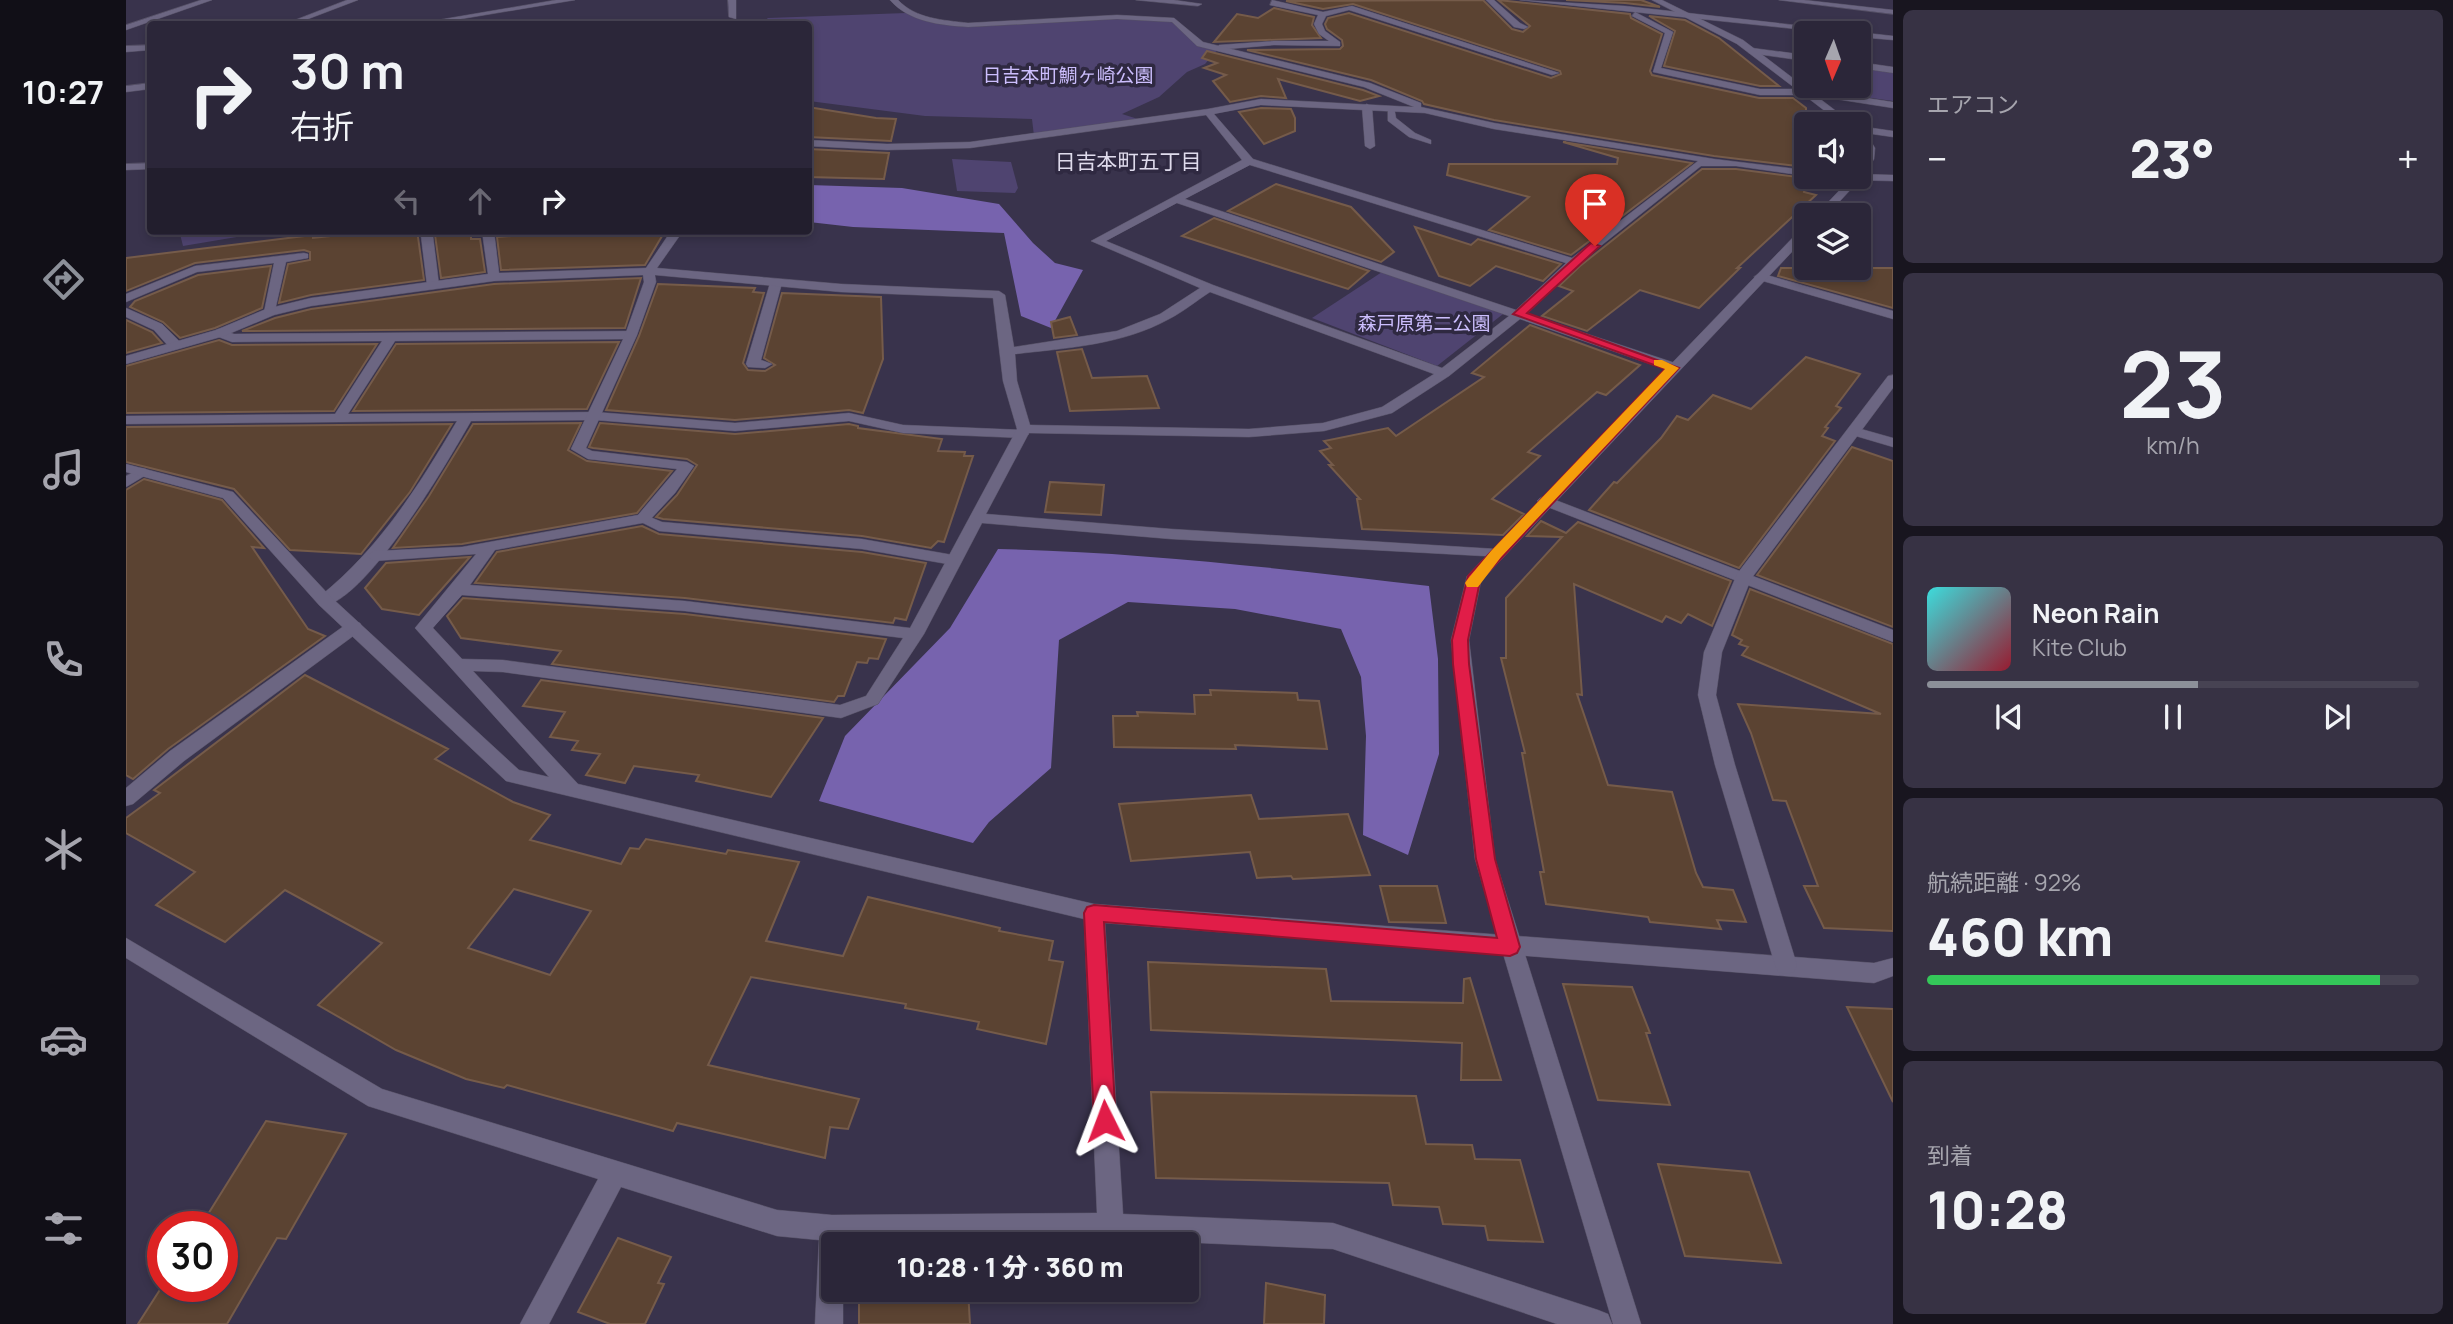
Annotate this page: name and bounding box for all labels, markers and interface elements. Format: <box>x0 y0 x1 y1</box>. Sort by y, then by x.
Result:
north arrow <box>1794 21 1871 98</box>
map controls <box>1794 21 1871 280</box>
text: 30 m <box>290 37 405 104</box>
icon: right <box>175 49 266 140</box>
park label: 日吉本町鯛ヶ崎公園 <box>982 62 1154 88</box>
text: 10:27 <box>22 70 104 114</box>
text: エアコン <box>1927 88 2019 120</box>
text: 右折 <box>290 104 354 148</box>
button: sound <box>1794 112 1871 189</box>
text: 23° <box>2130 123 2215 194</box>
text: − <box>1927 132 1948 184</box>
text: + <box>2397 132 2419 184</box>
district label: 日吉本町五丁目 <box>1055 147 1202 175</box>
pin <box>1565 174 1625 246</box>
icon: left <box>388 182 426 220</box>
icon: ahead <box>461 182 499 220</box>
icon: right <box>534 182 572 220</box>
icon: arrive <box>1576 185 1614 223</box>
button: layers <box>1794 203 1871 280</box>
icon: directions <box>39 255 88 304</box>
park label: 森戸原第二公園 <box>1357 310 1491 336</box>
text: 23 <box>2119 321 2227 445</box>
text: km/h <box>2146 429 2200 461</box>
icon: music <box>39 445 88 494</box>
text: Neon Rain <box>2032 595 2160 631</box>
text: Kite Club <box>2032 631 2127 663</box>
icon: phone <box>39 635 88 684</box>
icon: previous <box>1990 698 2028 736</box>
icon: pause <box>2154 698 2192 736</box>
icon: next <box>2318 698 2356 736</box>
icon: climate <box>39 825 88 874</box>
text: 航続距離 · 92% <box>1927 866 2082 898</box>
text: 460 km <box>1927 901 2113 972</box>
icon: car <box>39 1015 88 1064</box>
position arrow <box>1068 1084 1142 1158</box>
text: 到着 <box>1927 1139 1973 1171</box>
text: 10:28 <box>1927 1174 2068 1245</box>
icon: filters <box>39 1204 88 1253</box>
speed limit sign: 30 <box>147 1211 238 1302</box>
text: 10:28 · 1 分 · 360 m <box>897 1249 1123 1285</box>

